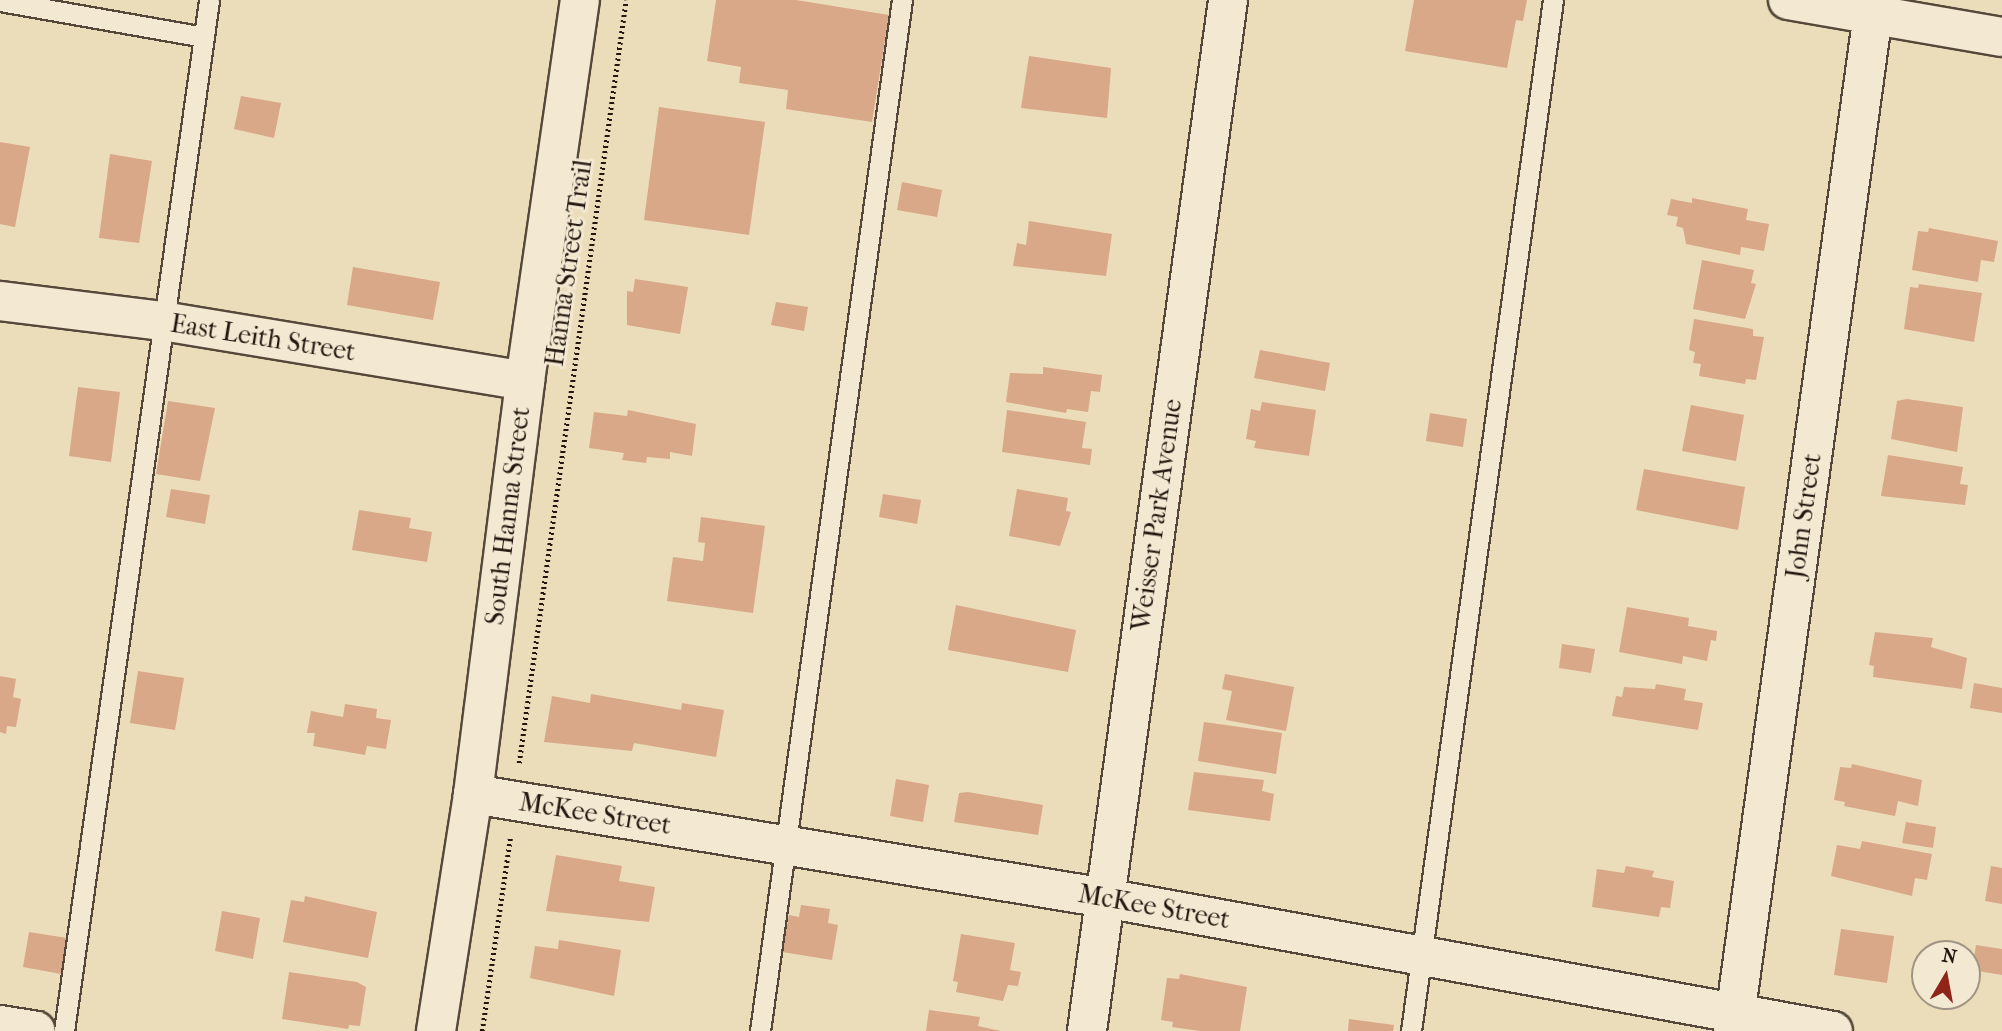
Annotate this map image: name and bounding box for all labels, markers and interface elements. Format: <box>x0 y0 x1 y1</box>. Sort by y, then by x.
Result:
street label: Hanna Street Trail <box>539 158 599 368</box>
street label: East Leith Street <box>168 308 358 368</box>
street label: Weisser Park Avenue <box>1125 397 1189 633</box>
street label: South Hanna Street <box>479 405 537 627</box>
street label: John Street <box>1780 451 1828 581</box>
street label: McKee Street <box>517 787 673 841</box>
street label: McKee Street <box>1076 878 1232 936</box>
north arrow <box>1911 940 1981 1010</box>
text: N <box>1940 944 1958 968</box>

